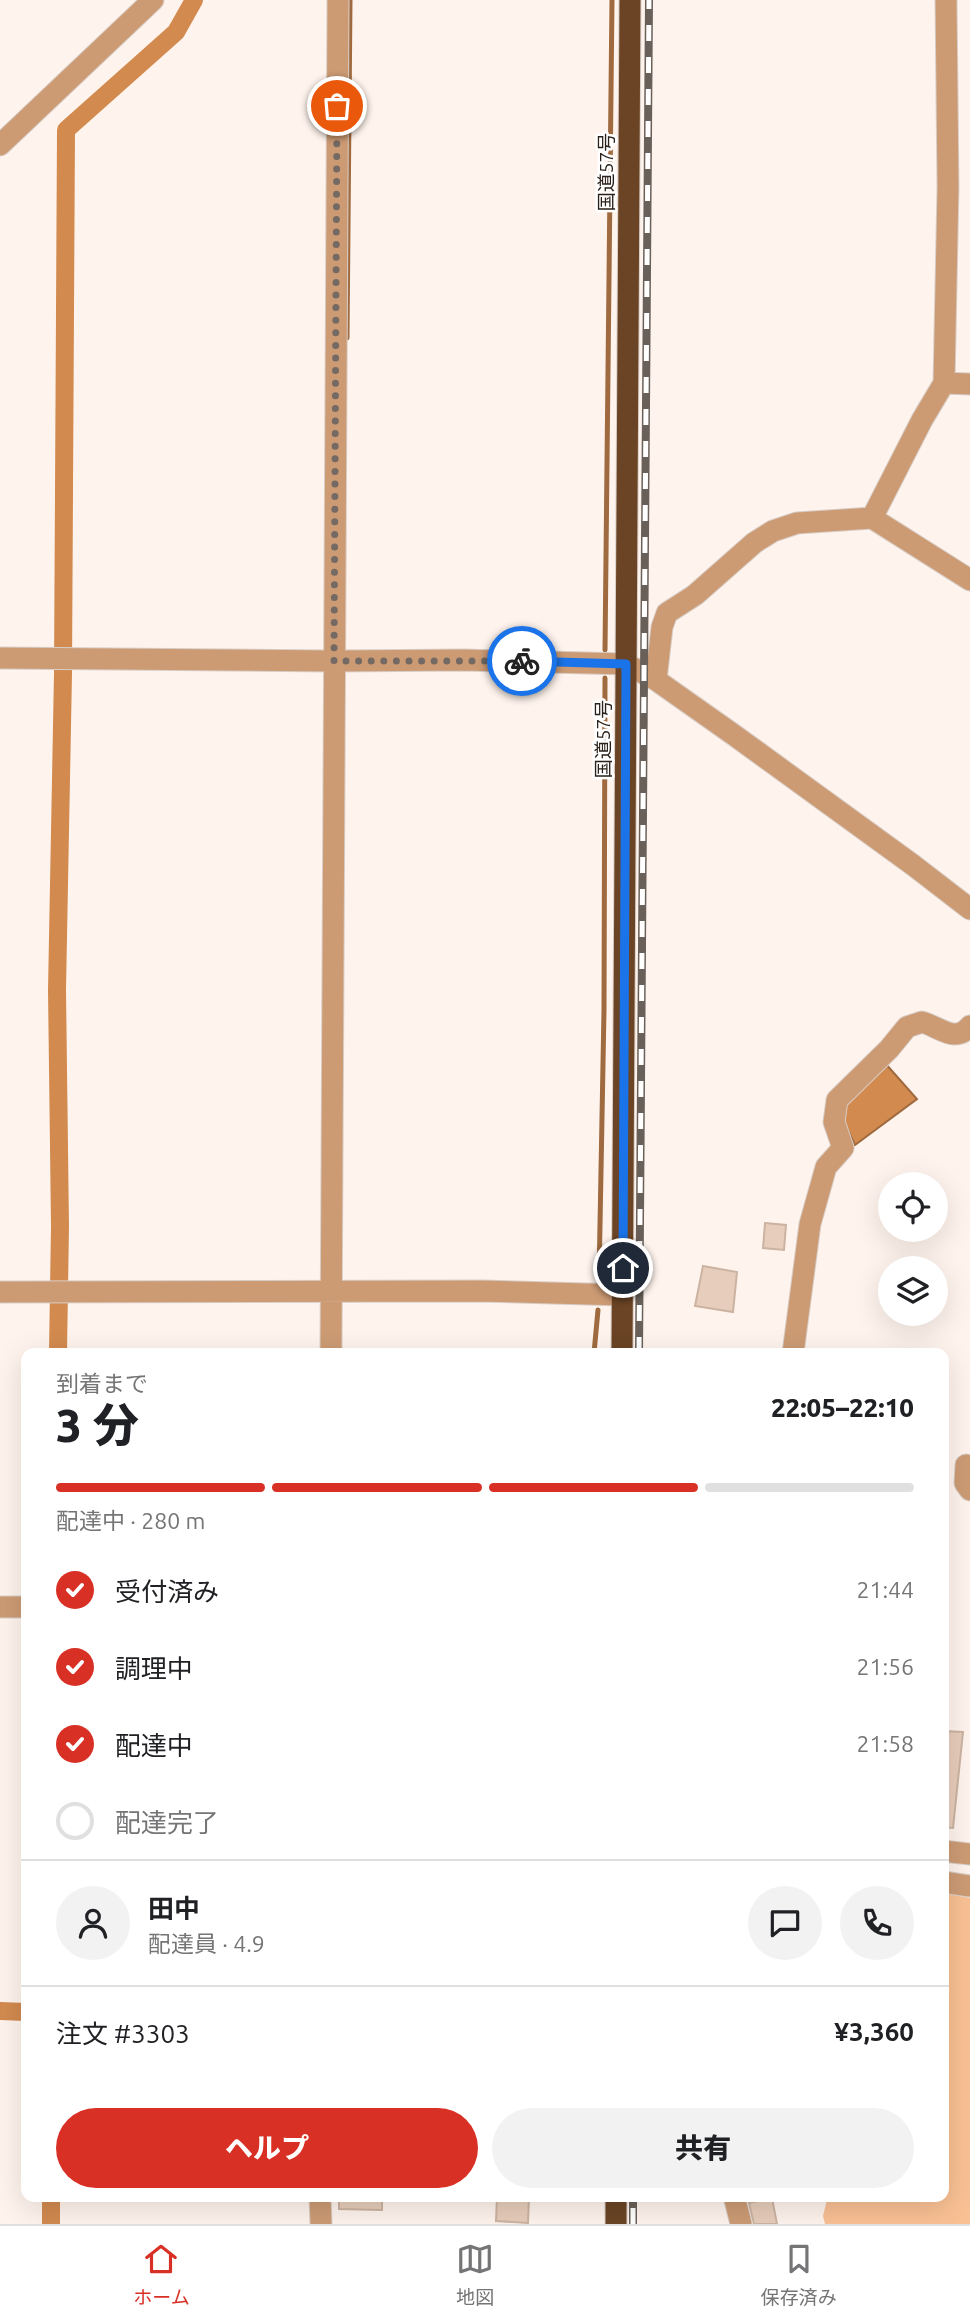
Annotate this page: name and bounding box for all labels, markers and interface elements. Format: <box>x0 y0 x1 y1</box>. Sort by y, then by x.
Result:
pin <box>307 76 367 136</box>
icon: bag <box>318 87 356 125</box>
street label: 国道57号 <box>595 133 617 211</box>
courier <box>487 626 557 696</box>
icon: bike <box>503 642 541 680</box>
street label: 国道57号 <box>592 700 614 778</box>
map controls <box>878 1172 948 1326</box>
button: locate <box>878 1172 948 1242</box>
pin <box>593 1238 653 1298</box>
icon: home <box>604 1249 642 1287</box>
button: layers <box>878 1256 948 1326</box>
text: 到着まで <box>56 1371 148 1396</box>
text: 22:05–22:10 <box>771 1393 914 1422</box>
text: 3 分 <box>56 1399 139 1451</box>
text: 配達中 · 280 m <box>56 1508 205 1533</box>
icon: check <box>56 1571 94 1609</box>
text: 受付済み <box>115 1577 219 1606</box>
text: 21:44 <box>856 1577 914 1602</box>
icon: check <box>56 1648 94 1686</box>
text: 調理中 <box>115 1654 193 1683</box>
text: 21:56 <box>856 1654 914 1679</box>
icon: check <box>56 1725 94 1763</box>
text: 配達中 <box>115 1731 193 1760</box>
text: 21:58 <box>856 1731 914 1756</box>
text: 配達完了 <box>115 1808 219 1837</box>
button: person <box>56 1886 130 1960</box>
button: chat <box>748 1886 822 1960</box>
button: phone <box>840 1886 914 1960</box>
text: 田中 <box>148 1894 200 1923</box>
text: 配達員 · 4.9 <box>148 1931 265 1956</box>
text: ¥3,360 <box>834 2017 914 2046</box>
text: 注文 #3303 <box>56 2019 190 2048</box>
button: ヘルプ <box>56 2108 478 2188</box>
button: 共有 <box>492 2108 914 2188</box>
tab: ホーム <box>133 2240 190 2309</box>
tab: 地図 <box>456 2240 494 2309</box>
tab: 保存済み <box>761 2240 837 2309</box>

